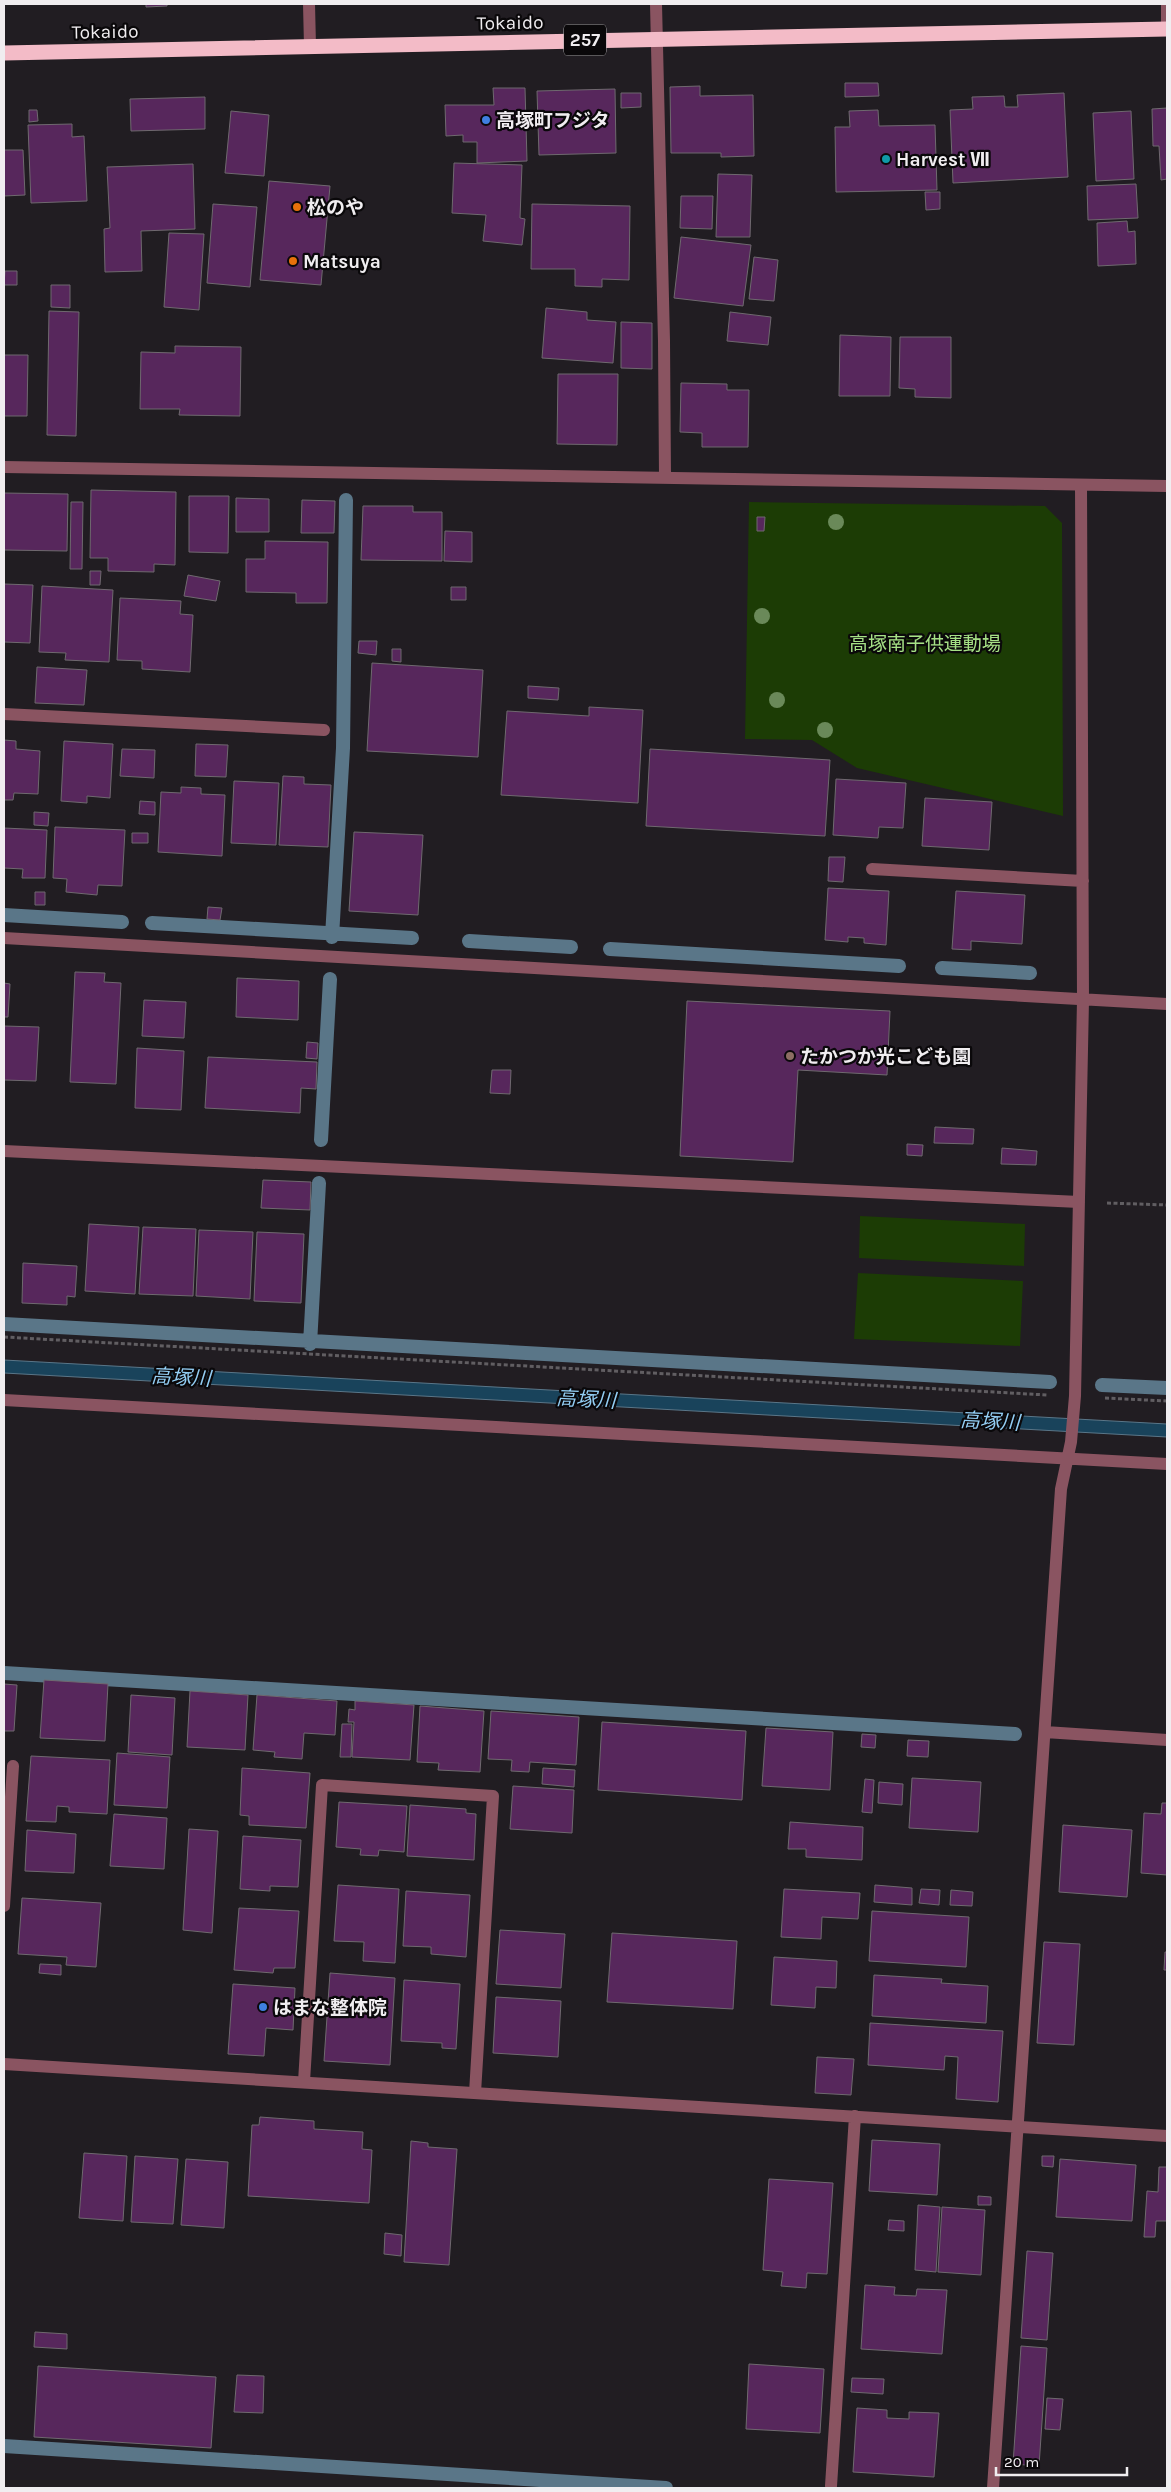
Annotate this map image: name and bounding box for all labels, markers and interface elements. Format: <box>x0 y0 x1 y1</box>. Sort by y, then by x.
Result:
street label: Tokaido <box>476 11 544 35</box>
street label: Tokaido <box>71 20 139 44</box>
road number: 257 <box>564 24 606 56</box>
place label: 高塚町フジタ <box>496 110 610 132</box>
marker: 高塚町フジタ <box>480 114 492 126</box>
place label: Harvest Ⅶ <box>896 149 989 171</box>
marker: Harvest Ⅶ <box>880 153 892 165</box>
place label: 松のや <box>307 197 364 219</box>
marker: 松のや <box>291 201 303 213</box>
place label: Matsuya <box>303 251 381 273</box>
marker: Matsuya <box>287 255 299 267</box>
park label: 高塚南子供運動場 <box>849 633 1001 655</box>
place label: たかつか光こども園 <box>800 1046 971 1068</box>
marker: たかつか光こども園 <box>784 1050 796 1062</box>
water label: 高塚川 <box>150 1364 214 1391</box>
water label: 高塚川 <box>555 1386 619 1413</box>
water label: 高塚川 <box>959 1408 1023 1435</box>
place label: はまな整体院 <box>273 1997 387 2019</box>
marker: はまな整体院 <box>257 2001 269 2013</box>
scale bar <box>996 2444 1127 2476</box>
text: 20 m <box>1004 2453 1039 2471</box>

